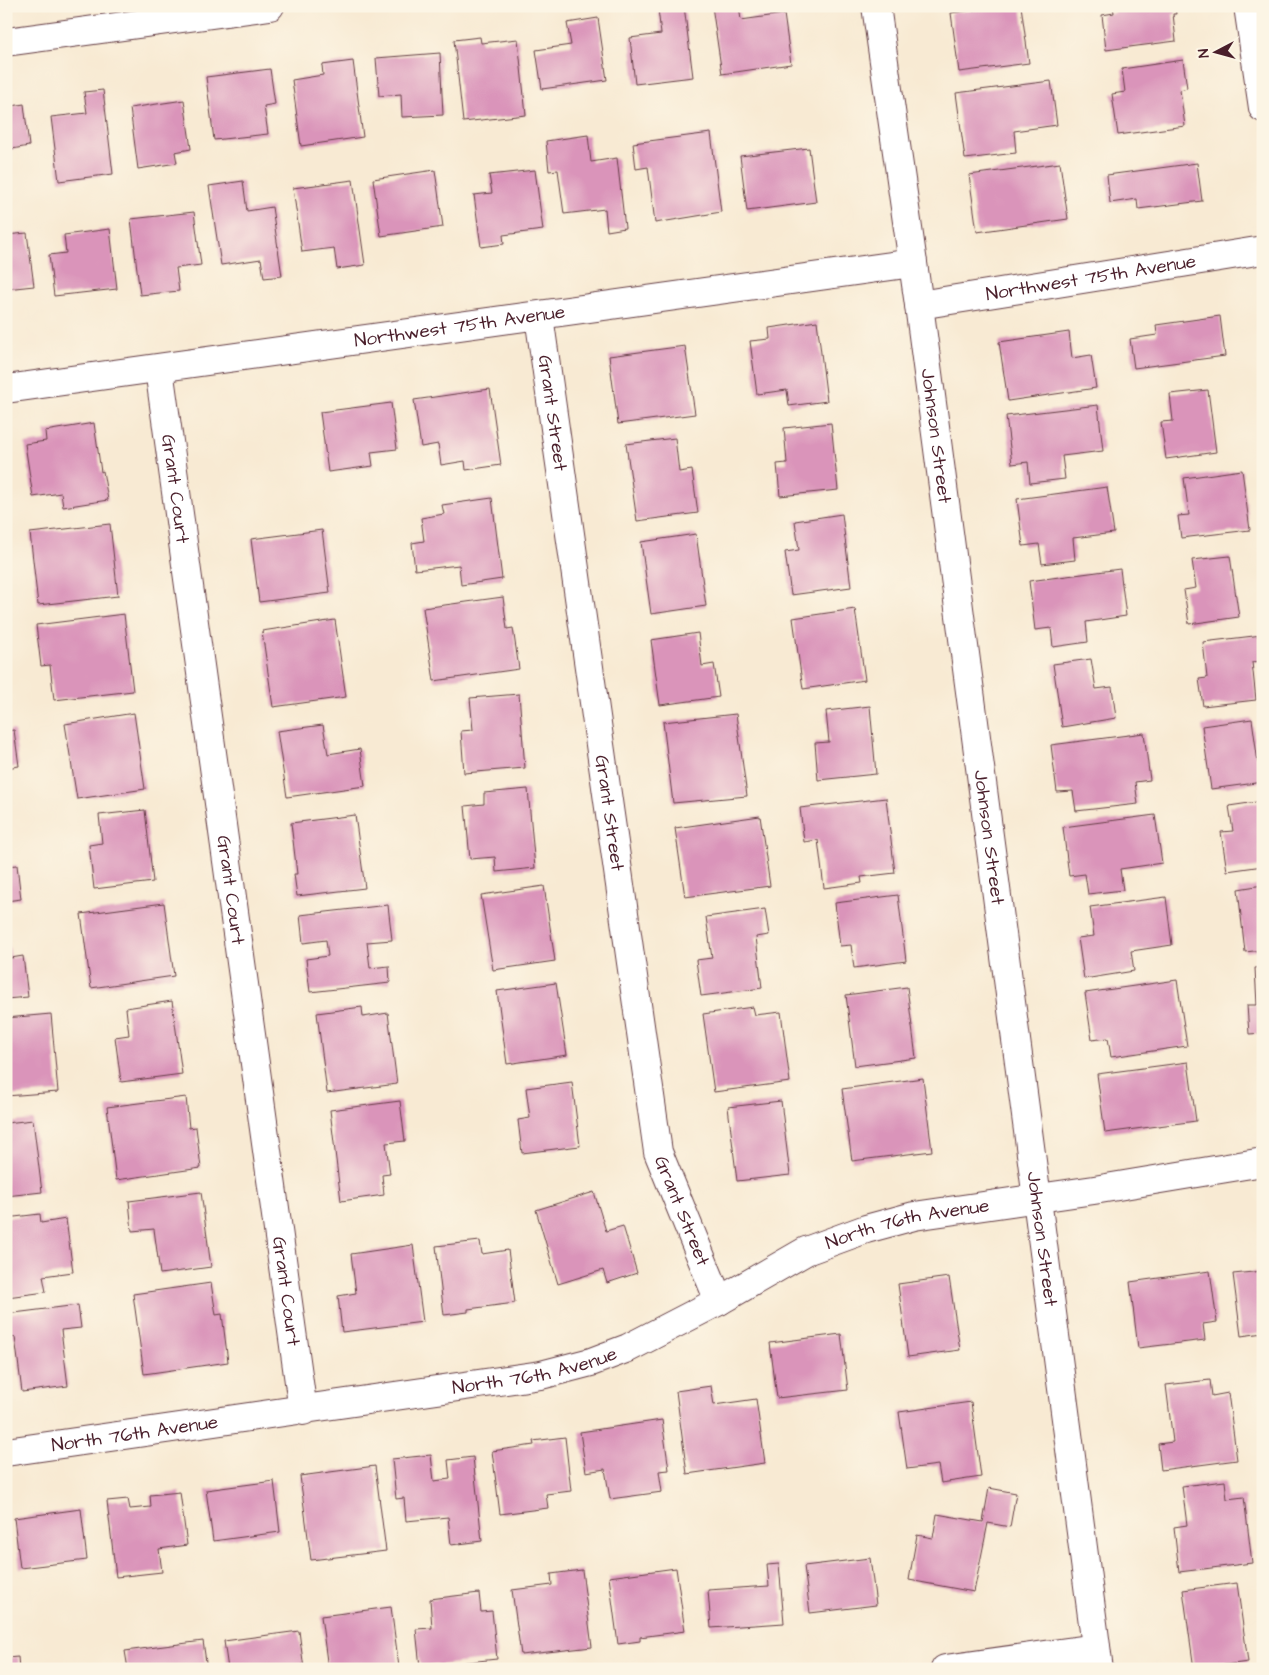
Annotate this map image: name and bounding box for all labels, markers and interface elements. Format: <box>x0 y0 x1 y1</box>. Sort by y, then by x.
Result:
north arrow <box>1192 28 1242 78</box>
text: N <box>1194 48 1214 59</box>
street label: Northwest 75th Avenue <box>984 247 1198 308</box>
street label: Northwest 75th Avenue <box>353 298 567 354</box>
street label: Grant Street <box>531 353 574 473</box>
street label: Johnson Street <box>914 367 959 505</box>
street label: Grant Court <box>155 432 197 546</box>
street label: Grant Street <box>588 753 631 873</box>
street label: Johnson Street <box>967 768 1012 907</box>
street label: Grant Court <box>210 834 252 947</box>
street label: Grant Street <box>647 1152 717 1270</box>
street label: Johnson Street <box>1020 1170 1065 1308</box>
street label: North 76th Avenue <box>822 1192 991 1256</box>
street label: Grant Court <box>266 1235 307 1348</box>
street label: North 76th Avenue <box>451 1340 621 1401</box>
street label: North 76th Avenue <box>50 1408 220 1459</box>

